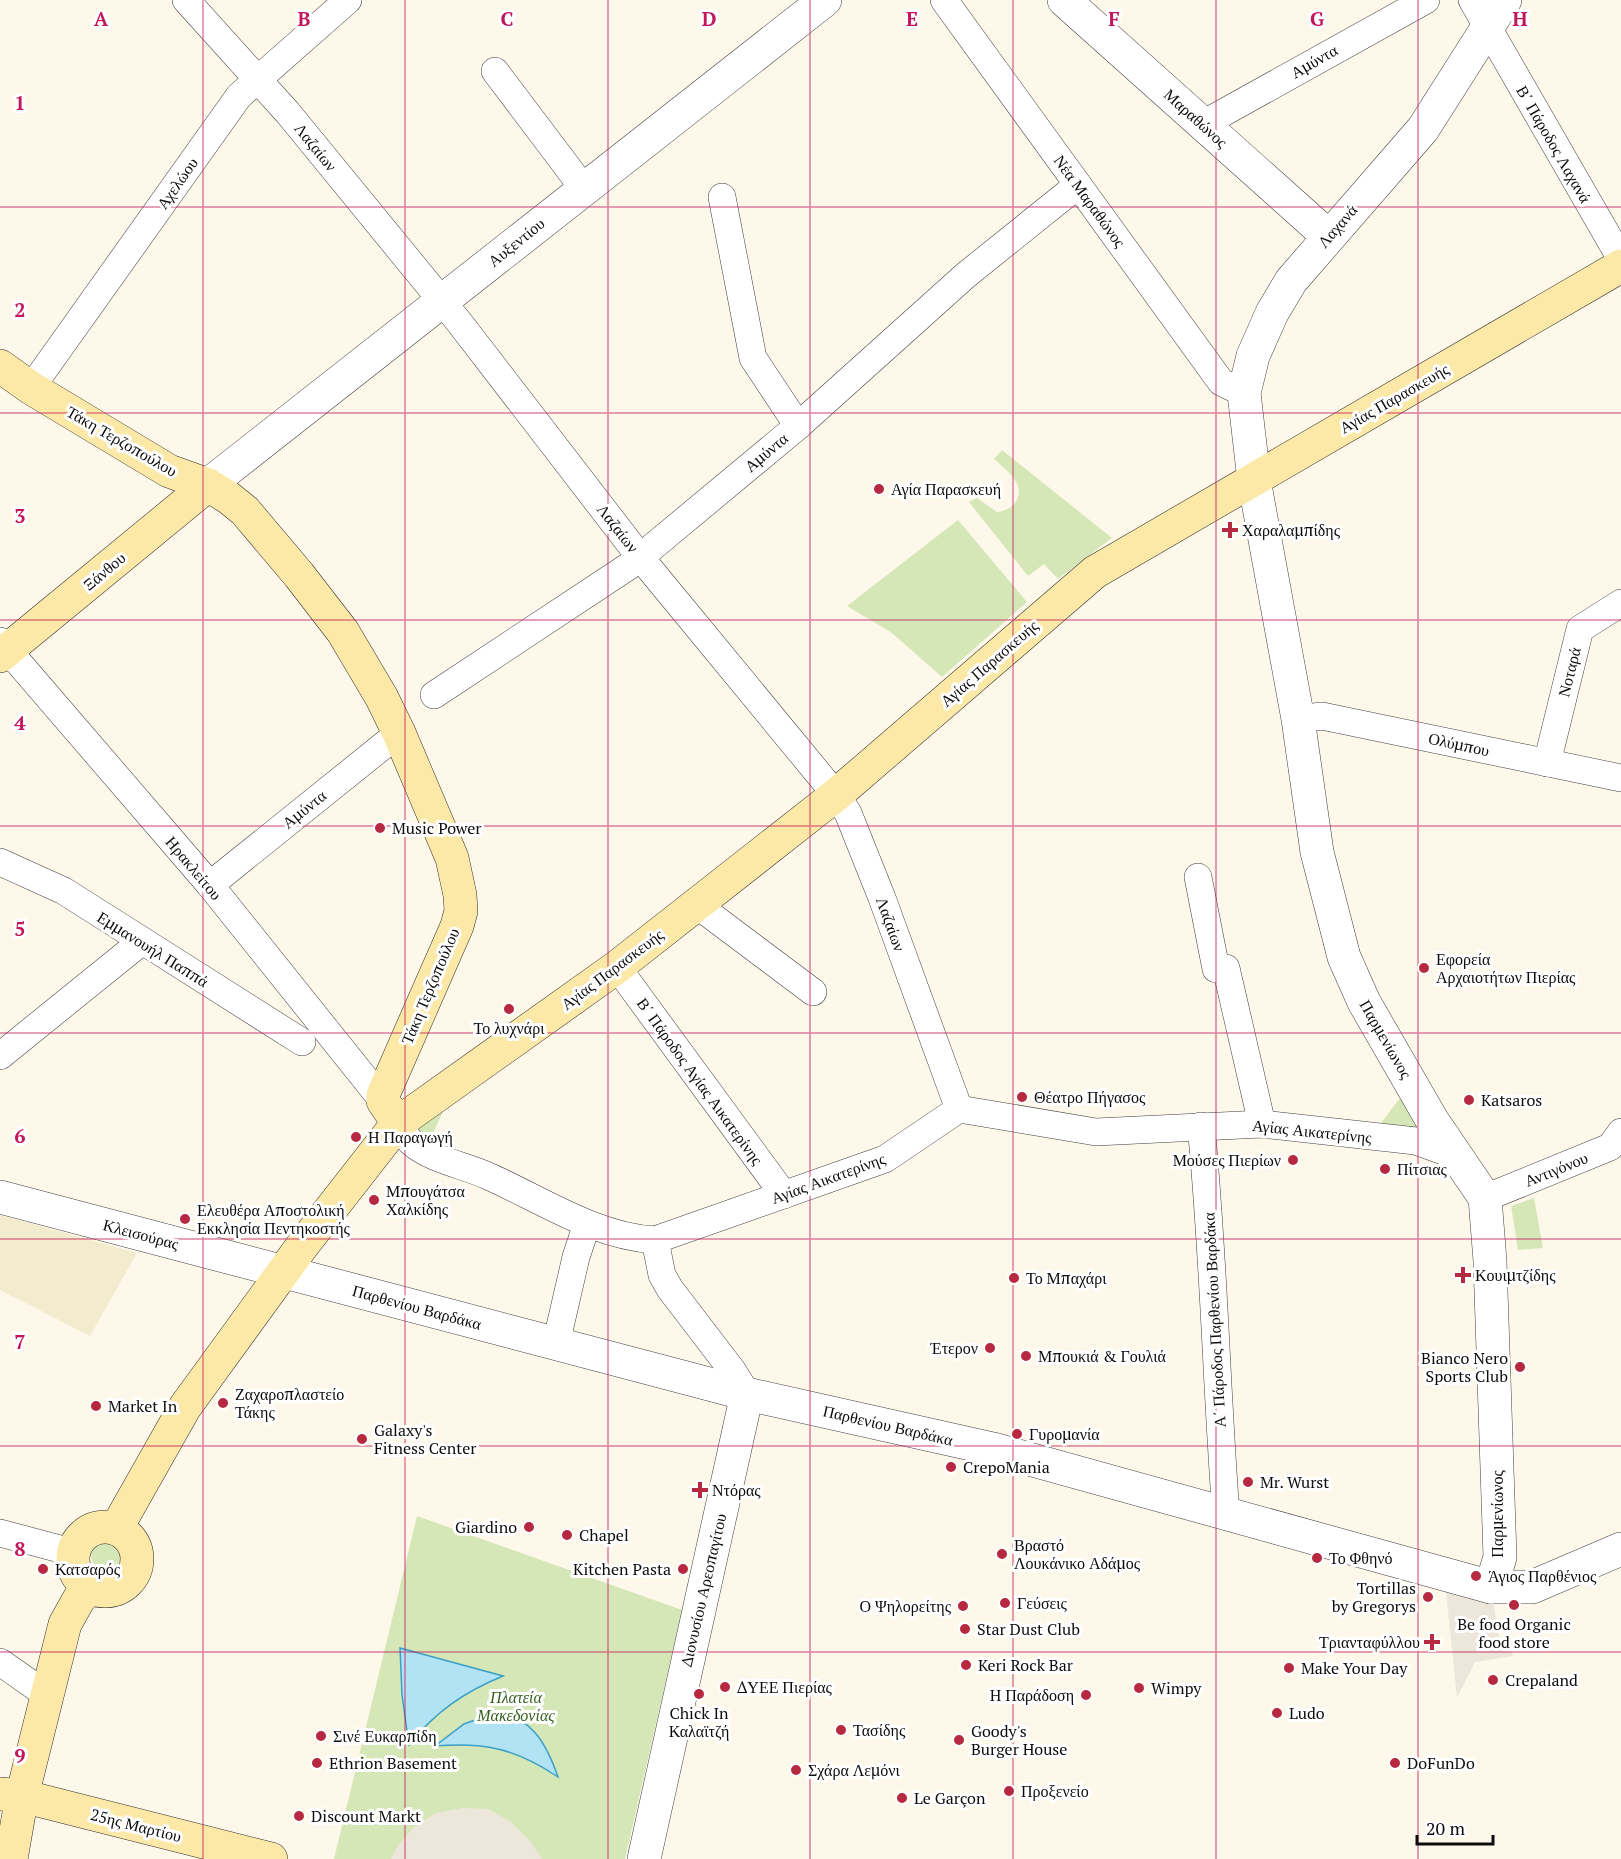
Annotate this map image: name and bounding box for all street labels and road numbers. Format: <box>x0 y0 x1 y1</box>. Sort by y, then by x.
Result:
street label: Αμύντα <box>1287 38 1342 83</box>
street label: Β΄ Πάροδος Λαχανά <box>1511 81 1597 207</box>
street label: Μαραθώνος <box>1159 83 1233 153</box>
street label: Λαζαίων <box>290 118 342 176</box>
street label: Νέα Μαραθώνος <box>1049 150 1131 252</box>
street label: Αχελώου <box>151 153 203 213</box>
street label: Λαχανά <box>1312 199 1362 252</box>
street label: Αυξεντίου <box>483 212 549 272</box>
street label: Αγίας Παρασκευής <box>1335 357 1453 438</box>
street label: Τάκη Τερζοπούλου <box>63 400 181 482</box>
street label: Αμύντα <box>740 427 793 477</box>
street label: Λαζαίων <box>592 499 644 557</box>
street label: Ξάνθου <box>78 547 130 595</box>
street label: Αγίας Παρασκευής <box>935 614 1043 712</box>
street label: Νοταρά <box>1552 644 1586 699</box>
street label: Ολύμπου <box>1426 727 1492 761</box>
street label: Αμύντα <box>277 784 331 834</box>
street label: Ηρακλείτου <box>161 831 227 905</box>
street label: Λαζαίων <box>871 894 911 954</box>
street label: Εμμανουήλ Παππά <box>93 906 213 992</box>
street label: Αγίας Παρασκευής <box>556 923 668 1015</box>
street label: Τάκη Τερζοπούλου <box>396 924 464 1047</box>
street label: Β΄ Πάροδος Αγίας Αικατερίνης <box>632 993 769 1170</box>
street label: Παρμενίωνος <box>1355 996 1418 1083</box>
street label: Αγίας Αικατερίνης <box>1251 1114 1373 1148</box>
street label: Αντιγόνου <box>1521 1146 1591 1192</box>
street label: Αγίας Αικατερίνης <box>768 1147 889 1209</box>
street label: Α΄ Πάροδος Παρθενίου Βαρδάκα <box>1197 1211 1231 1428</box>
street label: Κλεισούρας <box>101 1213 182 1255</box>
street label: Παρθενίου Βαρδάκα <box>350 1279 485 1335</box>
street label: Παρθενίου Βαρδάκα <box>821 1399 956 1451</box>
street label: Παρμενίωνος <box>1486 1470 1508 1558</box>
street label: Διονυσίου Αρεοπαγίτου <box>675 1511 731 1669</box>
street label: 25ης Μαρτίου <box>88 1803 184 1847</box>

